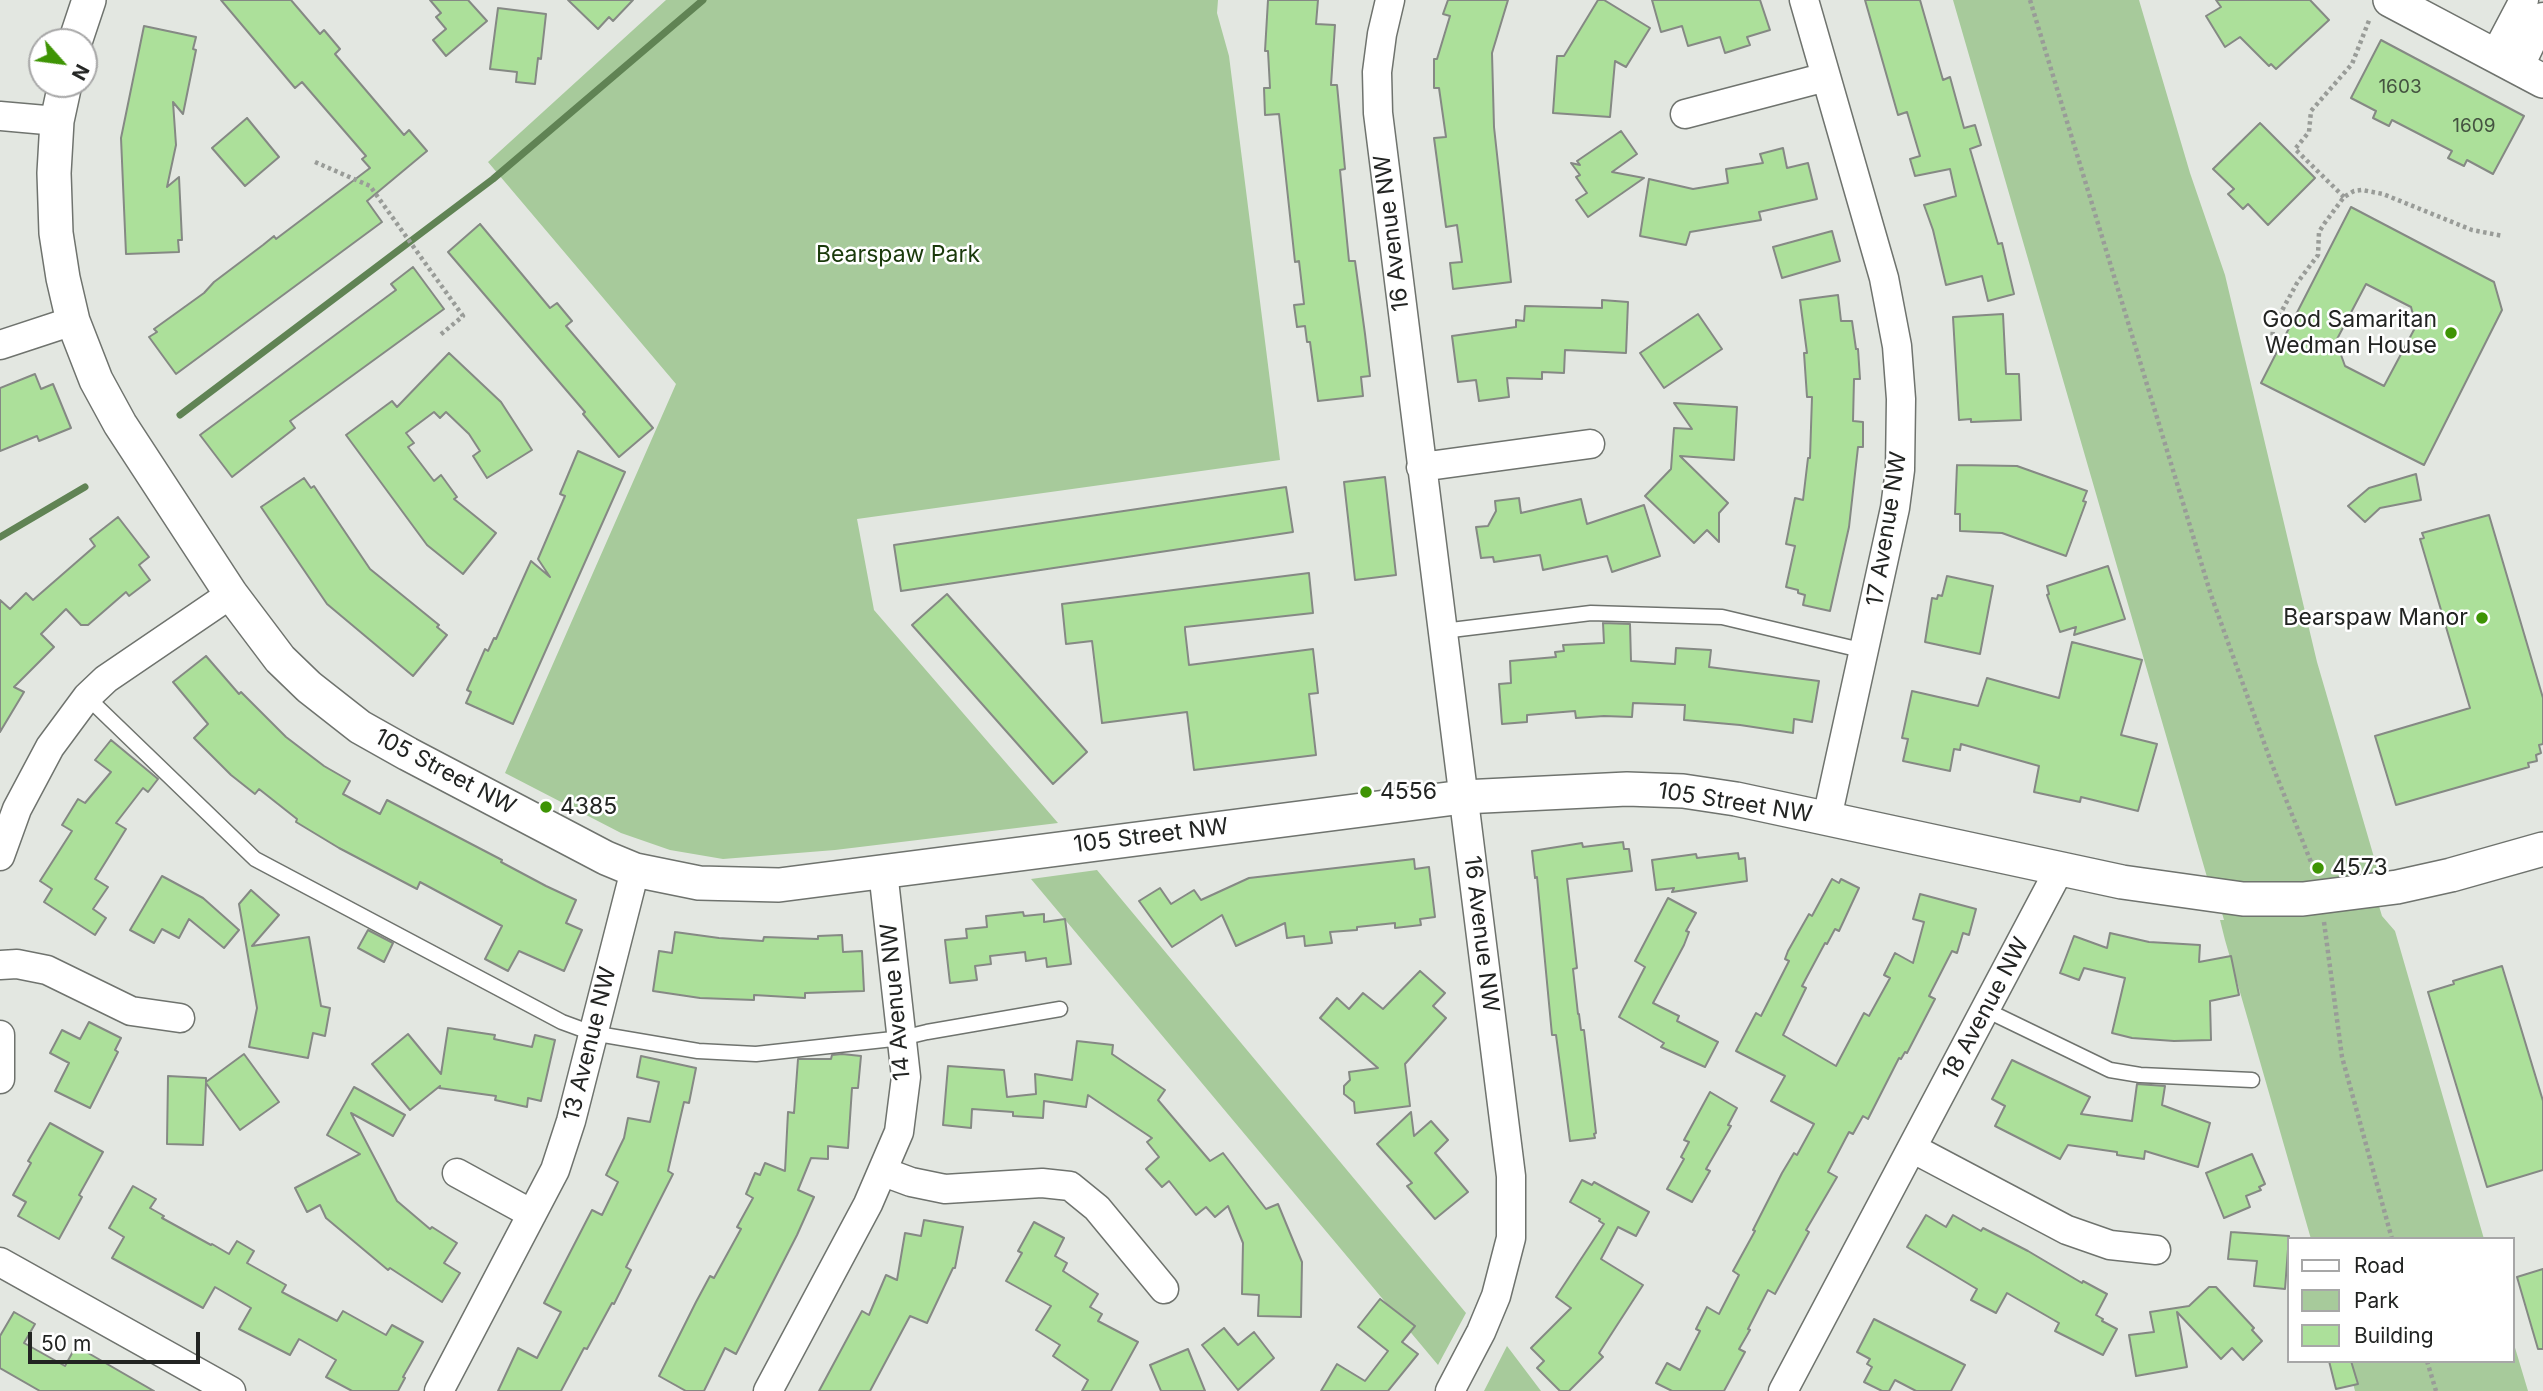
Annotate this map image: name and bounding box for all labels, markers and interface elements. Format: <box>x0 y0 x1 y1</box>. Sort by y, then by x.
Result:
north arrow <box>28 28 98 98</box>
text: N <box>67 60 94 84</box>
house number: 1603 <box>2378 76 2422 98</box>
house number: 1609 <box>2452 115 2496 137</box>
street label: 16 Avenue NW <box>1369 153 1415 313</box>
park label: Bearspaw Park <box>816 241 980 269</box>
place label: Good Samaritan Wedman House <box>2262 306 2437 360</box>
marker: Good Samaritan Wedman House <box>2443 325 2459 341</box>
street label: 17 Avenue NW <box>1861 450 1913 608</box>
place label: Bearspaw Manor <box>2283 604 2468 632</box>
marker: Bearspaw Manor <box>2474 610 2490 626</box>
street label: 105 Street NW <box>370 723 520 821</box>
street label: 105 Street NW <box>1656 777 1814 829</box>
place label: 4556 <box>1380 778 1437 806</box>
marker: 4556 <box>1358 784 1374 800</box>
place label: 4385 <box>560 793 617 821</box>
marker: 4385 <box>538 799 554 815</box>
street label: 105 Street NW <box>1072 813 1230 859</box>
street label: 16 Avenue NW <box>1458 854 1504 1014</box>
place label: 4573 <box>2332 854 2388 882</box>
marker: 4573 <box>2310 860 2326 876</box>
street label: 14 Avenue NW <box>875 922 917 1082</box>
street label: 18 Avenue NW <box>1937 933 2035 1085</box>
street label: 13 Avenue NW <box>558 964 622 1124</box>
legend <box>2288 1237 2515 1363</box>
text: Road <box>2354 1253 2405 1278</box>
text: Park <box>2354 1288 2399 1313</box>
scale bar <box>32 1318 203 1362</box>
text: Building <box>2354 1323 2434 1348</box>
text: 50 m <box>41 1331 91 1356</box>

